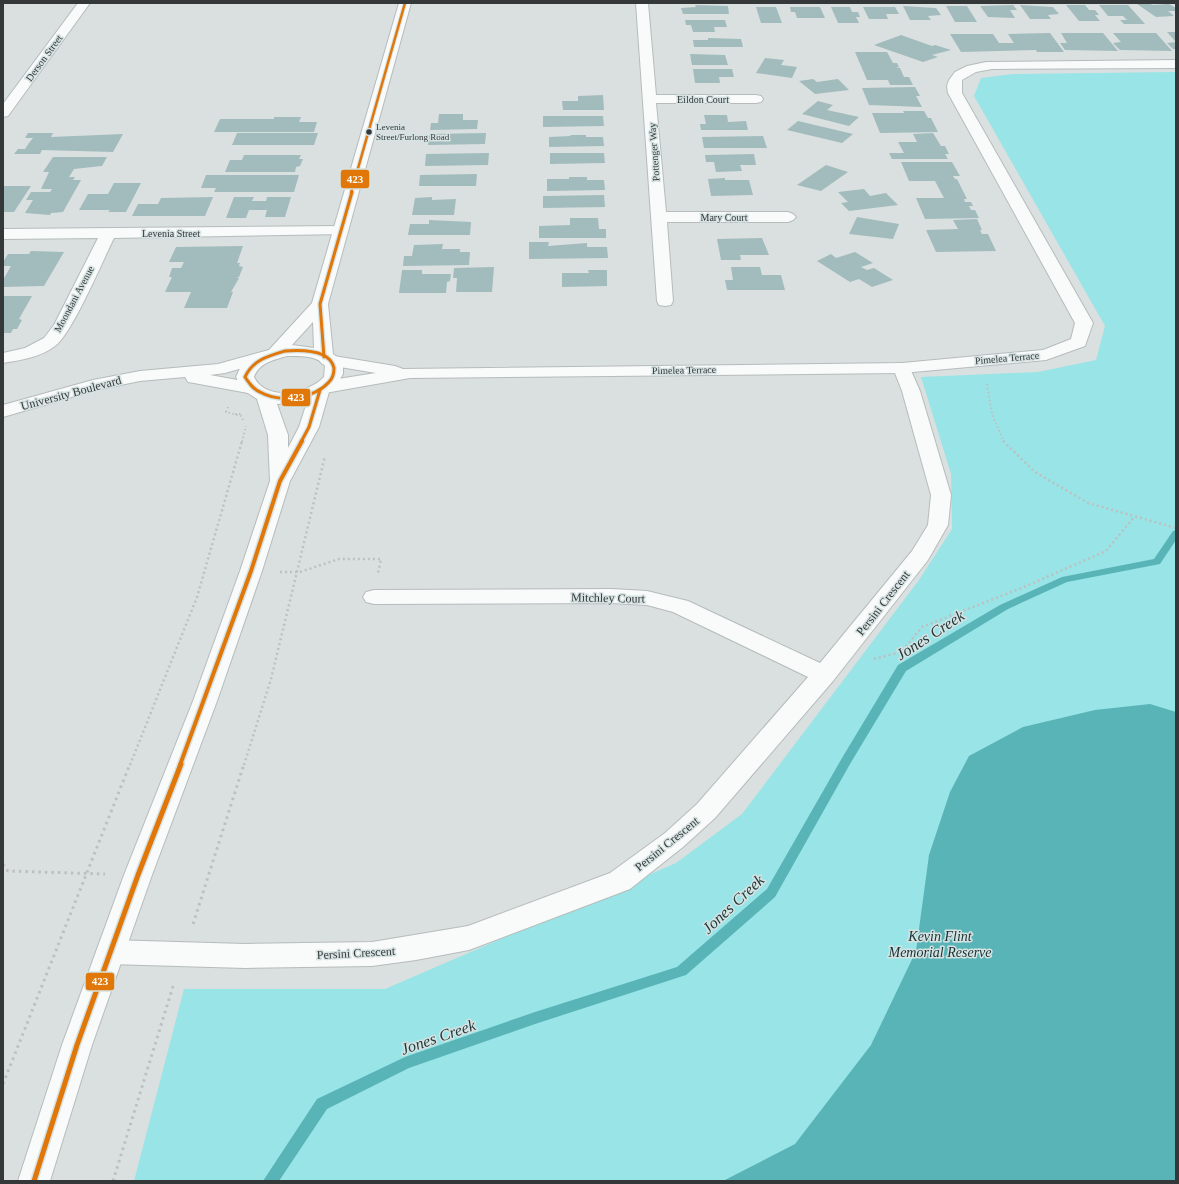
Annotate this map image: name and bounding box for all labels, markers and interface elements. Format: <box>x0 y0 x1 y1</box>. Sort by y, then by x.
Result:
street label: Derson Street <box>23 32 65 83</box>
street label: Eildon Court <box>677 94 729 105</box>
place label: Levenia Street/Furlong Road <box>376 122 450 142</box>
street label: Pottenger Way <box>646 122 662 182</box>
marker: Levenia Street/Furlong Road <box>364 127 374 137</box>
line badge: 423 <box>340 169 370 189</box>
text: 423 <box>347 173 364 185</box>
street label: Mary Court <box>701 212 748 223</box>
street label: Levenia Street <box>142 228 200 239</box>
street label: Moondani Avenue <box>52 264 96 334</box>
street label: Pimelea Terrace <box>974 350 1040 366</box>
street label: Pimelea Terrace <box>652 364 717 376</box>
street label: University Boulevard <box>19 373 123 413</box>
line badge: 423 <box>281 388 311 407</box>
text: 423 <box>288 391 305 403</box>
street label: Persini Crescent <box>853 567 913 638</box>
street label: Mitchley Court <box>571 590 646 606</box>
water label: Jones Creek <box>893 606 968 663</box>
street label: Persini Crescent <box>632 814 702 874</box>
water label: Jones Creek <box>699 871 768 937</box>
park label: Kevin Flint Memorial Reserve <box>887 929 992 960</box>
street label: Persini Crescent <box>317 944 396 962</box>
line badge: 423 <box>85 972 115 991</box>
text: 423 <box>92 975 109 987</box>
water label: Jones Creek <box>398 1016 479 1058</box>

